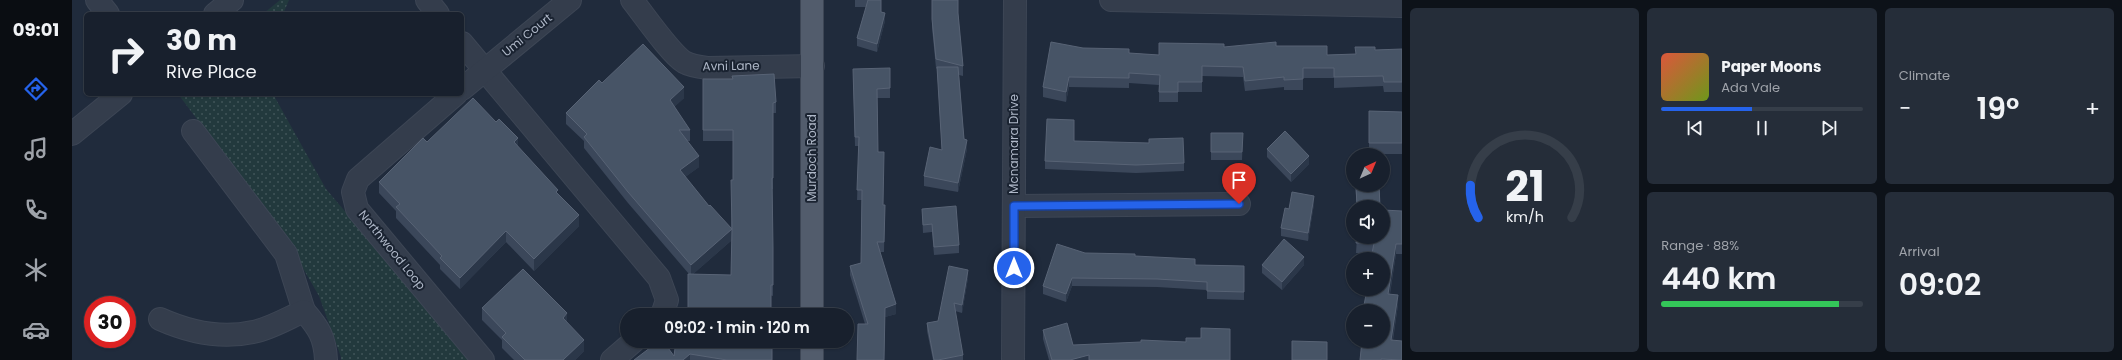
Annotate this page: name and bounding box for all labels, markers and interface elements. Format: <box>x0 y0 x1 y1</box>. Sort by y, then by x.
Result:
street label: Umi Court <box>498 9 555 60</box>
text: 09:01 <box>13 17 59 42</box>
text: 30 m <box>166 21 237 60</box>
icon: right <box>100 28 152 80</box>
text: Paper Moons <box>1721 56 1821 77</box>
street label: Avni Lane <box>702 57 760 74</box>
text: Rive Place <box>166 59 257 84</box>
text: Climate <box>1899 66 1950 85</box>
icon: directions <box>22 75 50 103</box>
text: Ada Vale <box>1721 78 1780 97</box>
text: 19° <box>1976 87 2019 130</box>
text: − <box>1899 93 1911 124</box>
text: + <box>2085 93 2100 124</box>
street label: Mcnamara Drive <box>1005 94 1022 194</box>
street label: Murdoch Road <box>803 114 820 202</box>
icon: previous <box>1684 117 1706 139</box>
icon: pause <box>1751 117 1773 139</box>
icon: next <box>1818 117 1840 139</box>
icon: music <box>22 135 50 163</box>
north arrow <box>1346 148 1390 192</box>
map controls <box>1346 148 1390 348</box>
text: 21 <box>1505 157 1544 216</box>
pin <box>1222 163 1256 204</box>
icon: arrive <box>1228 169 1250 191</box>
icon: phone <box>22 196 50 224</box>
button: sound <box>1346 200 1390 244</box>
street label: Northwood Loop <box>355 206 430 293</box>
text: km/h <box>1506 207 1544 227</box>
text: Range · 88% <box>1661 236 1739 255</box>
text: Arrival <box>1899 242 1940 261</box>
position arrow <box>993 247 1035 289</box>
button: + <box>1346 252 1390 296</box>
icon: climate <box>22 256 50 284</box>
text: 440 km <box>1661 257 1776 300</box>
text: 09:02 <box>1899 263 1981 306</box>
speed limit sign: 30 <box>84 296 136 348</box>
button: − <box>1346 304 1390 348</box>
icon: car <box>22 316 50 344</box>
text: 09:02 · 1 min · 120 m <box>664 317 810 338</box>

